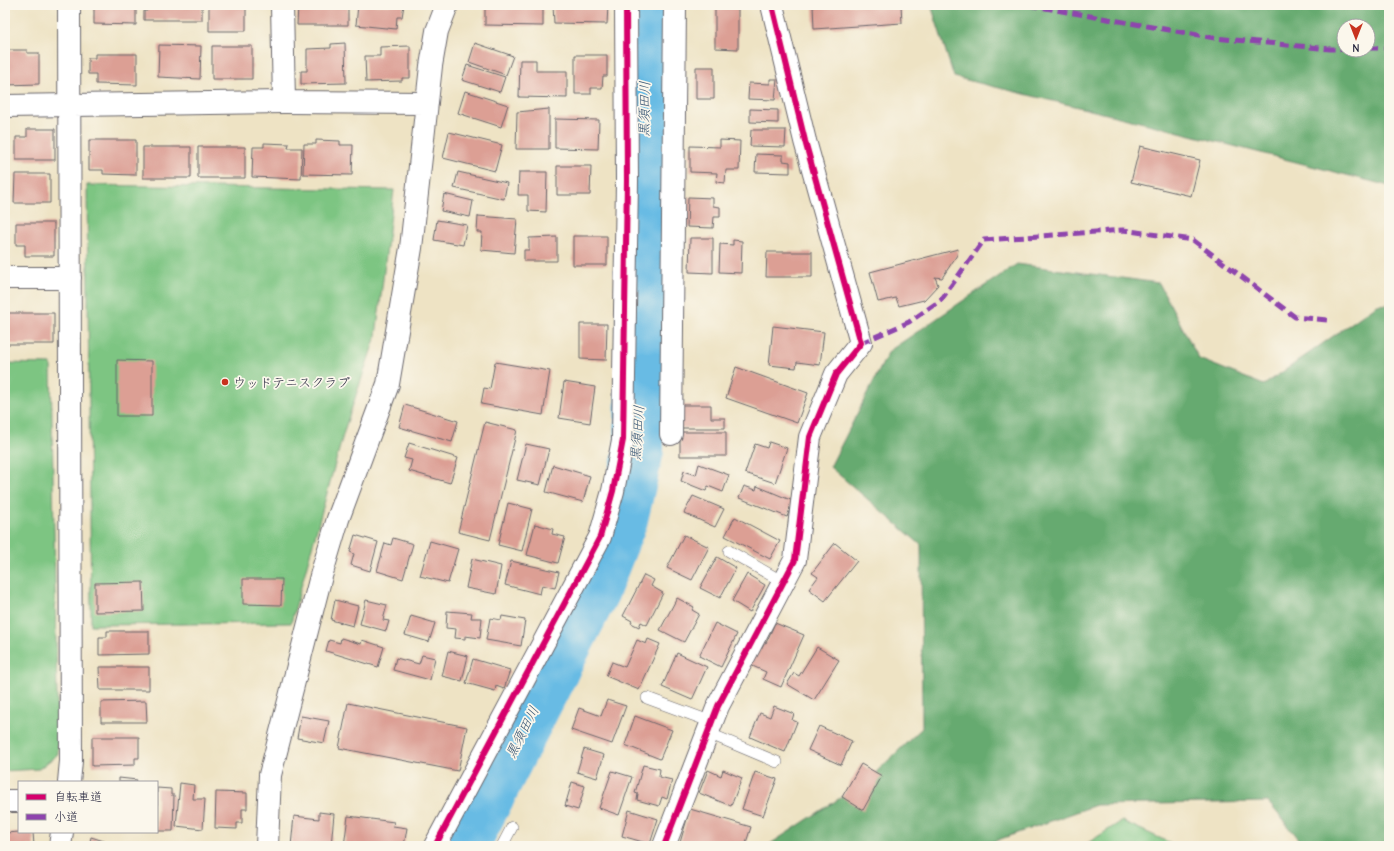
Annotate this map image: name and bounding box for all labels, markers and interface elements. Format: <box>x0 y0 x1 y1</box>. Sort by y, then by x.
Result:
north arrow <box>1336 18 1376 58</box>
text: N <box>1352 41 1360 54</box>
water label: 黒須田川 <box>636 81 653 137</box>
place label: ウッドテニスクラブ <box>233 375 350 390</box>
marker: ウッドテニスクラブ <box>220 377 230 387</box>
water label: 黒須田川 <box>627 405 648 462</box>
water label: 黒須田川 <box>502 703 543 761</box>
legend <box>18 781 158 833</box>
text: 自転車道 <box>54 790 102 804</box>
text: 小道 <box>54 810 78 824</box>

